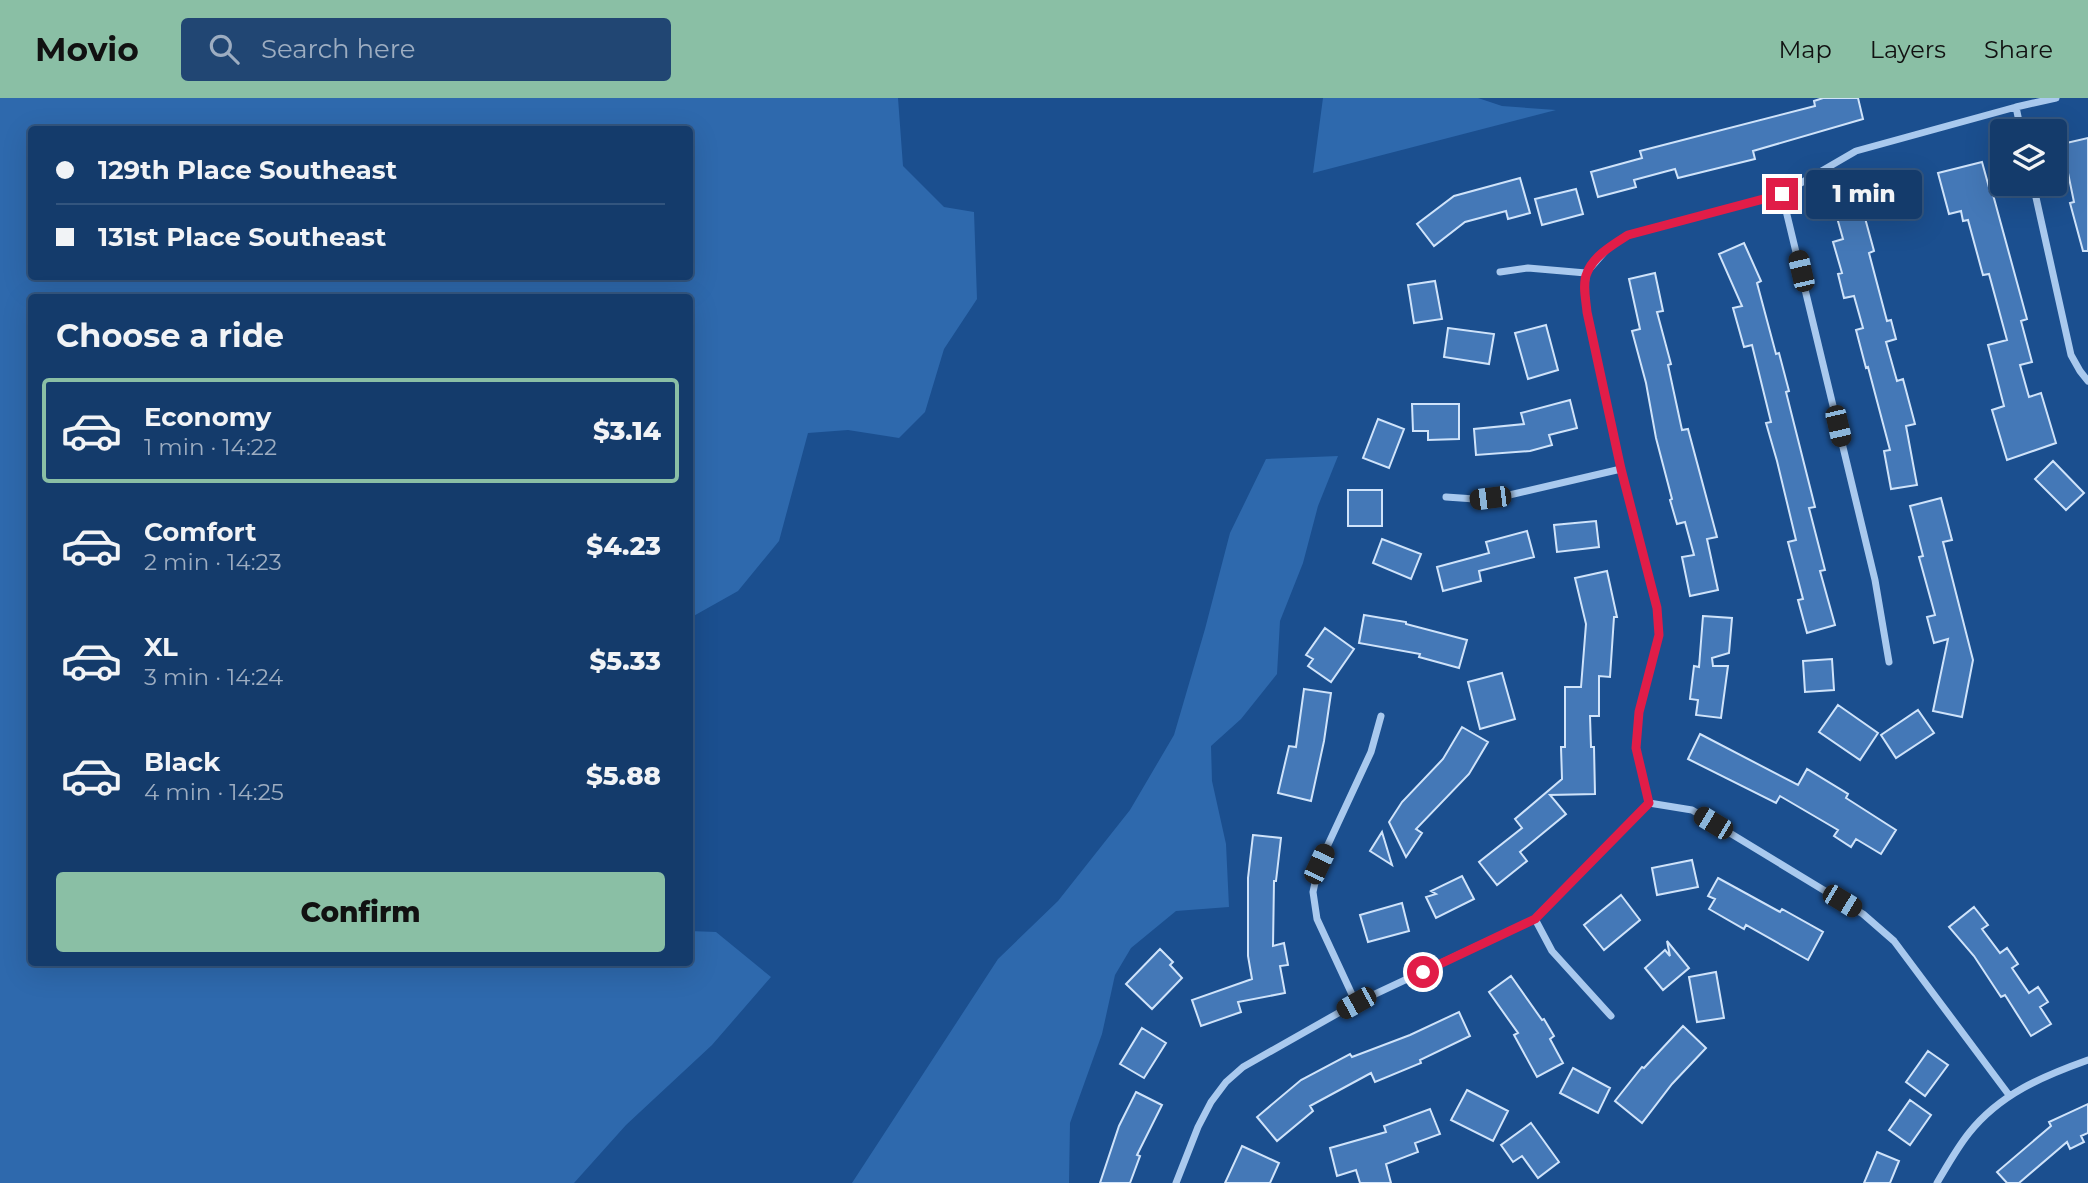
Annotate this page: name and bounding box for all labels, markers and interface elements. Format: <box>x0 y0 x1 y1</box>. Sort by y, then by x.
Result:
search box <box>181 18 671 81</box>
text: Movio <box>35 29 139 69</box>
icon: search <box>205 30 243 68</box>
text: Search here <box>261 33 416 65</box>
text: Map <box>1778 35 1832 64</box>
text: Layers <box>1870 35 1946 64</box>
text: Share <box>1984 35 2053 64</box>
map controls <box>1990 119 2067 196</box>
button: layers <box>1990 119 2067 196</box>
text: 129th Place Southeast <box>98 154 397 186</box>
callout: 1 min <box>1806 170 1922 218</box>
route end <box>1766 178 1798 210</box>
text: 1 min <box>1832 180 1896 208</box>
text: 131st Place Southeast <box>98 221 386 253</box>
car <box>1787 248 1816 294</box>
text: Choose a ride <box>56 316 284 355</box>
icon: car <box>60 399 123 462</box>
text: Economy <box>144 401 271 433</box>
car <box>1824 403 1853 449</box>
text: $3.14 <box>593 415 661 447</box>
text: 1 min · 14:22 <box>144 433 277 461</box>
car <box>1468 485 1513 511</box>
icon: car <box>60 514 123 577</box>
text: Comfort <box>144 516 256 548</box>
text: $4.23 <box>586 530 661 562</box>
text: 2 min · 14:23 <box>144 548 282 576</box>
icon: car <box>60 629 123 692</box>
text: XL <box>144 631 178 663</box>
text: $5.33 <box>590 645 661 677</box>
text: 3 min · 14:24 <box>144 663 283 691</box>
icon: car <box>60 744 123 807</box>
text: Black <box>144 746 220 778</box>
text: $5.88 <box>586 760 661 792</box>
text: 4 min · 14:25 <box>144 778 284 806</box>
car <box>1690 803 1737 843</box>
car <box>1301 841 1338 887</box>
button: Confirm <box>56 872 665 952</box>
car <box>1819 881 1866 921</box>
route start <box>1407 956 1439 988</box>
car <box>1333 984 1380 1022</box>

